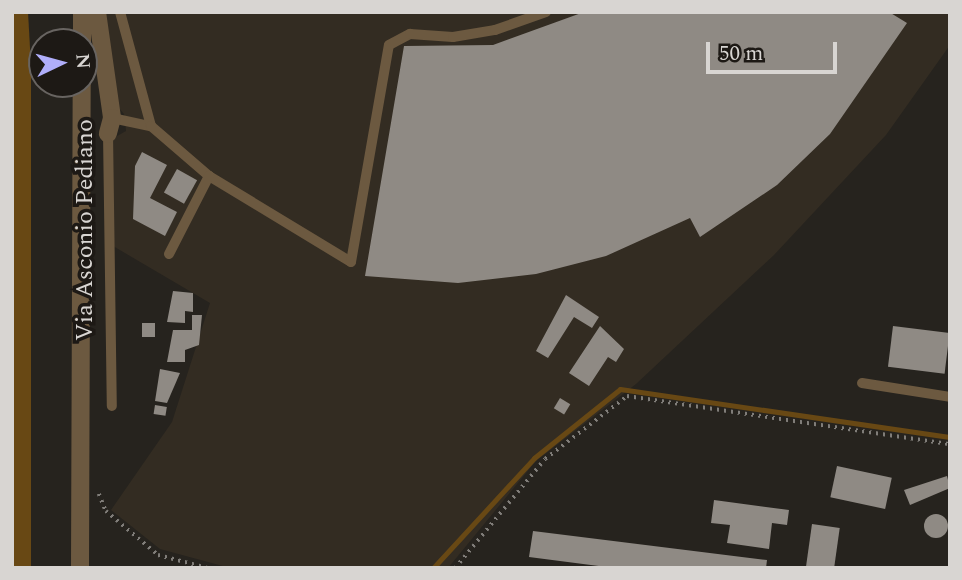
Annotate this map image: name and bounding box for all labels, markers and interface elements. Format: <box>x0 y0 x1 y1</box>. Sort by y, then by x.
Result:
north arrow <box>28 28 98 98</box>
scale bar <box>710 28 841 72</box>
text: 50 m <box>719 38 763 70</box>
text: N <box>67 52 98 70</box>
street label: Via Asconio Pediano <box>72 119 100 341</box>

